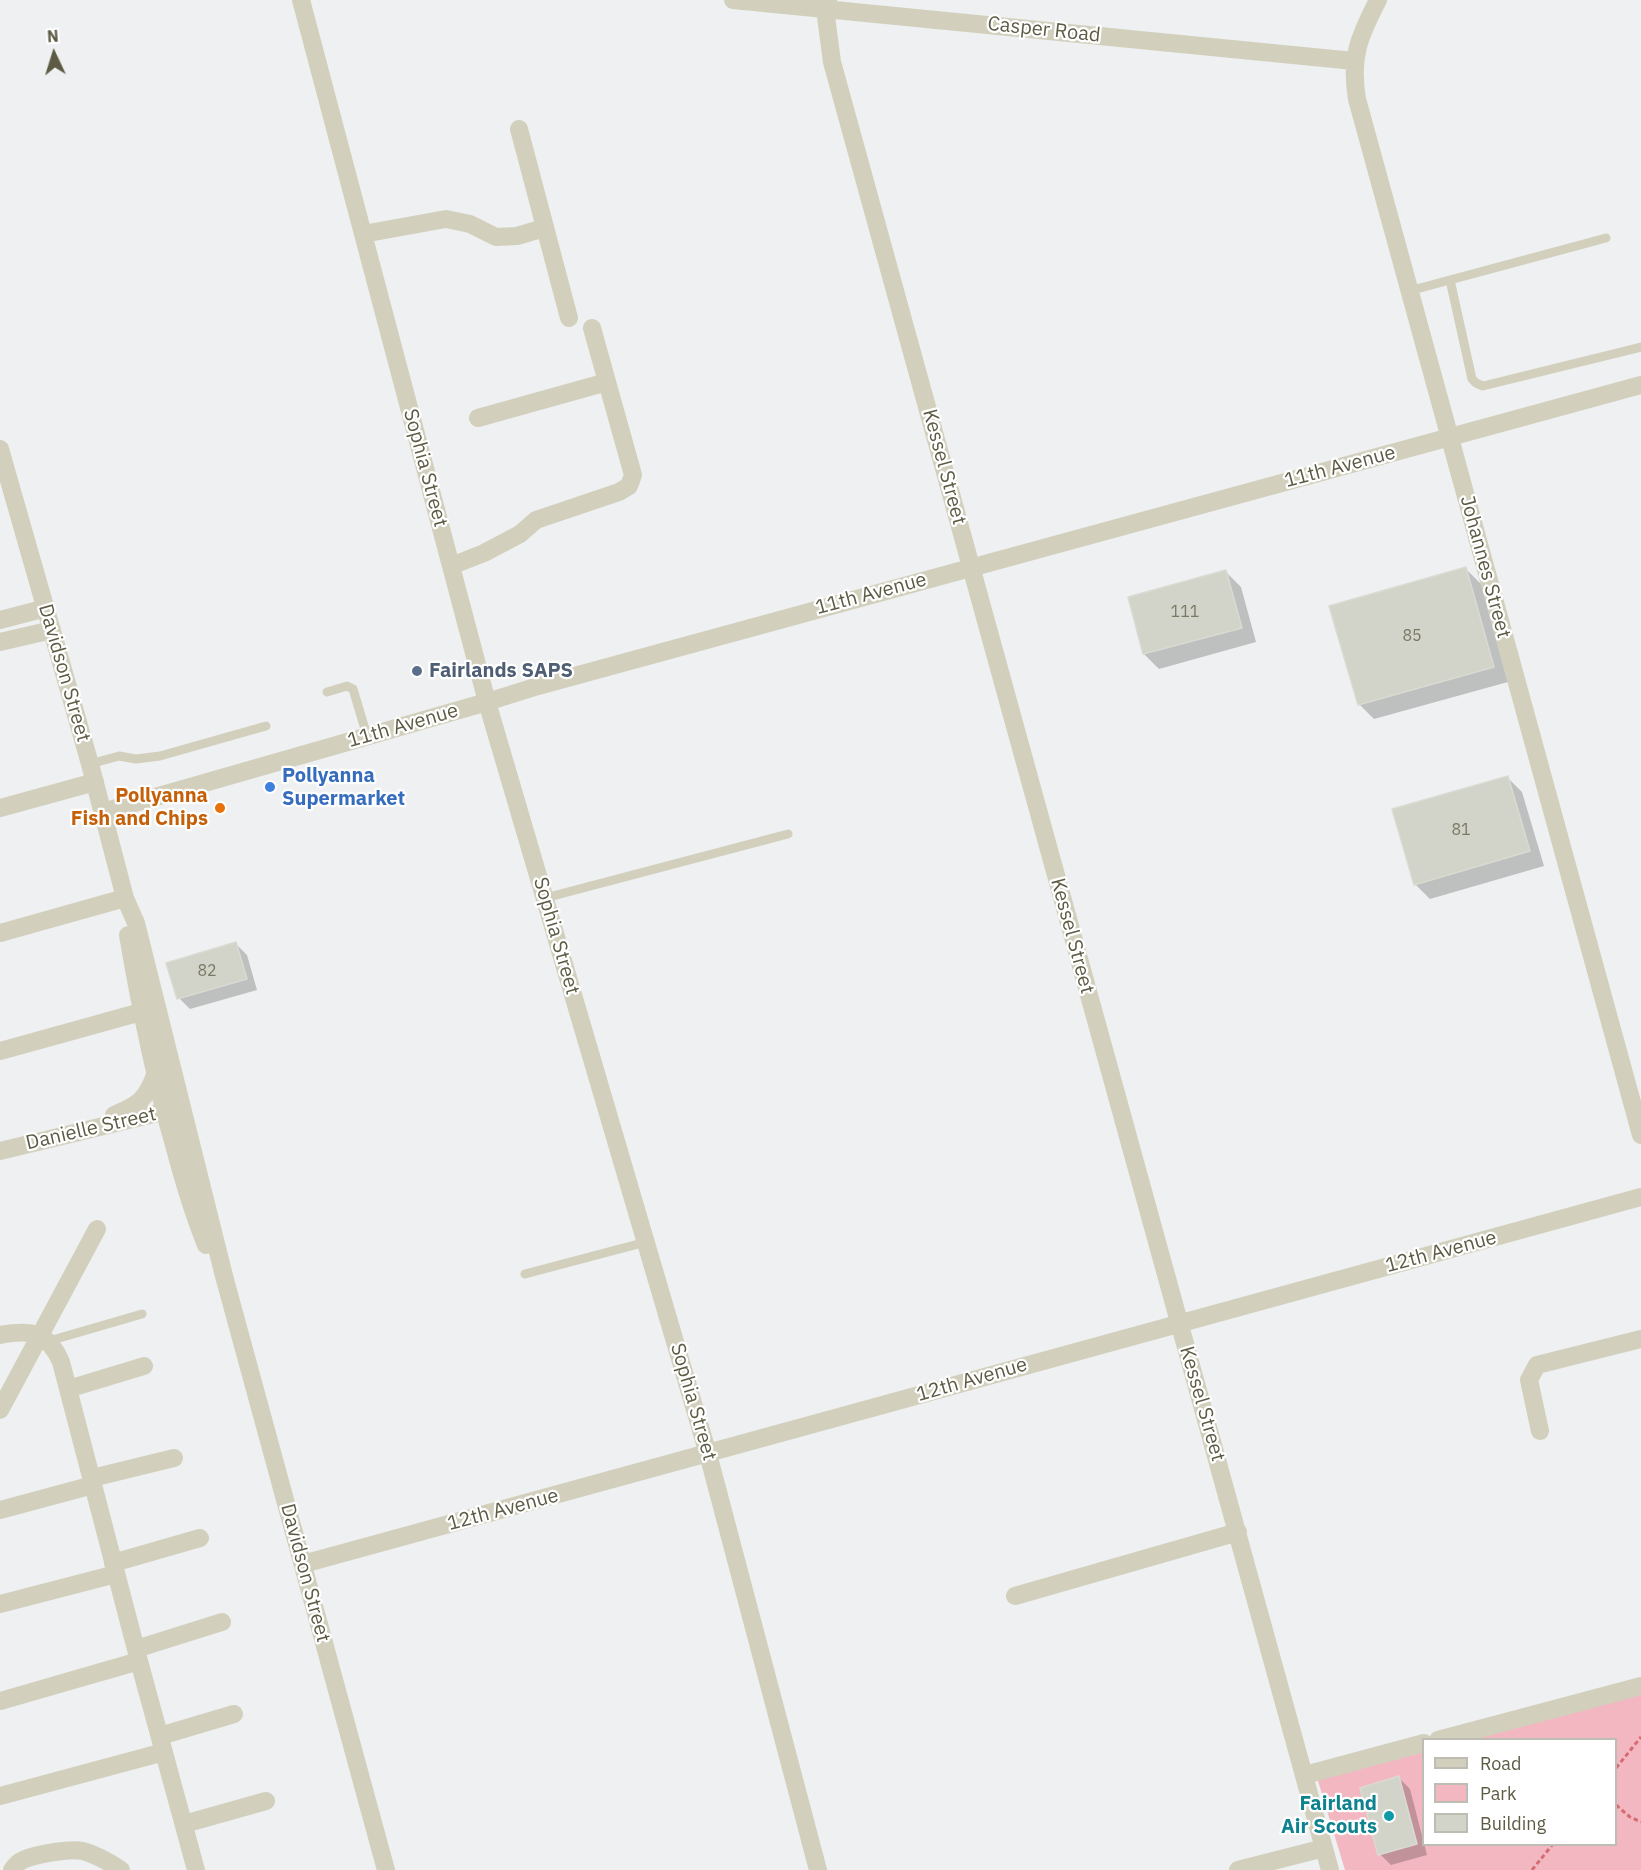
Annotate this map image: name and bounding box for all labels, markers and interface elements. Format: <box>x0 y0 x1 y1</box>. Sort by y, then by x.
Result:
street label: Casper Road <box>986 12 1102 48</box>
north arrow <box>24 24 84 84</box>
text: N <box>46 26 59 46</box>
street label: Sophia Street <box>398 406 452 530</box>
street label: Kessel Street <box>917 407 971 527</box>
street label: 11th Avenue <box>1282 441 1398 493</box>
street label: Johannes Street <box>1454 493 1516 641</box>
street label: 11th Avenue <box>813 568 929 620</box>
street label: Davidson Street <box>33 601 95 745</box>
house number: 111 <box>1171 602 1199 622</box>
house number: 85 <box>1402 626 1422 646</box>
place label: Fairlands SAPS <box>429 659 573 683</box>
marker: Fairlands SAPS <box>410 664 424 678</box>
street label: 11th Avenue <box>345 699 461 753</box>
place label: Pollyanna Supermarket <box>282 764 405 811</box>
marker: Pollyanna Supermarket <box>263 780 277 794</box>
place label: Pollyanna Fish and Chips <box>71 784 208 831</box>
marker: Pollyanna Fish and Chips <box>213 801 227 815</box>
house number: 81 <box>1451 820 1471 840</box>
street label: Sophia Street <box>528 875 584 997</box>
street label: Kessel Street <box>1045 876 1099 996</box>
house number: 82 <box>197 961 217 981</box>
street label: Danielle Street <box>24 1102 158 1156</box>
street label: 12th Avenue <box>1383 1226 1499 1278</box>
street label: Sophia Street <box>665 1341 721 1463</box>
street label: Kessel Street <box>1174 1344 1230 1464</box>
street label: 12th Avenue <box>914 1353 1030 1407</box>
street label: 12th Avenue <box>445 1484 561 1536</box>
street label: Davidson Street <box>275 1501 335 1645</box>
legend <box>1422 1738 1617 1846</box>
text: Road <box>1480 1752 1521 1775</box>
text: Park <box>1480 1782 1516 1805</box>
place label: Fairland Air Scouts <box>1281 1792 1377 1839</box>
marker: Fairland Air Scouts <box>1382 1809 1396 1823</box>
text: Building <box>1480 1812 1546 1835</box>

